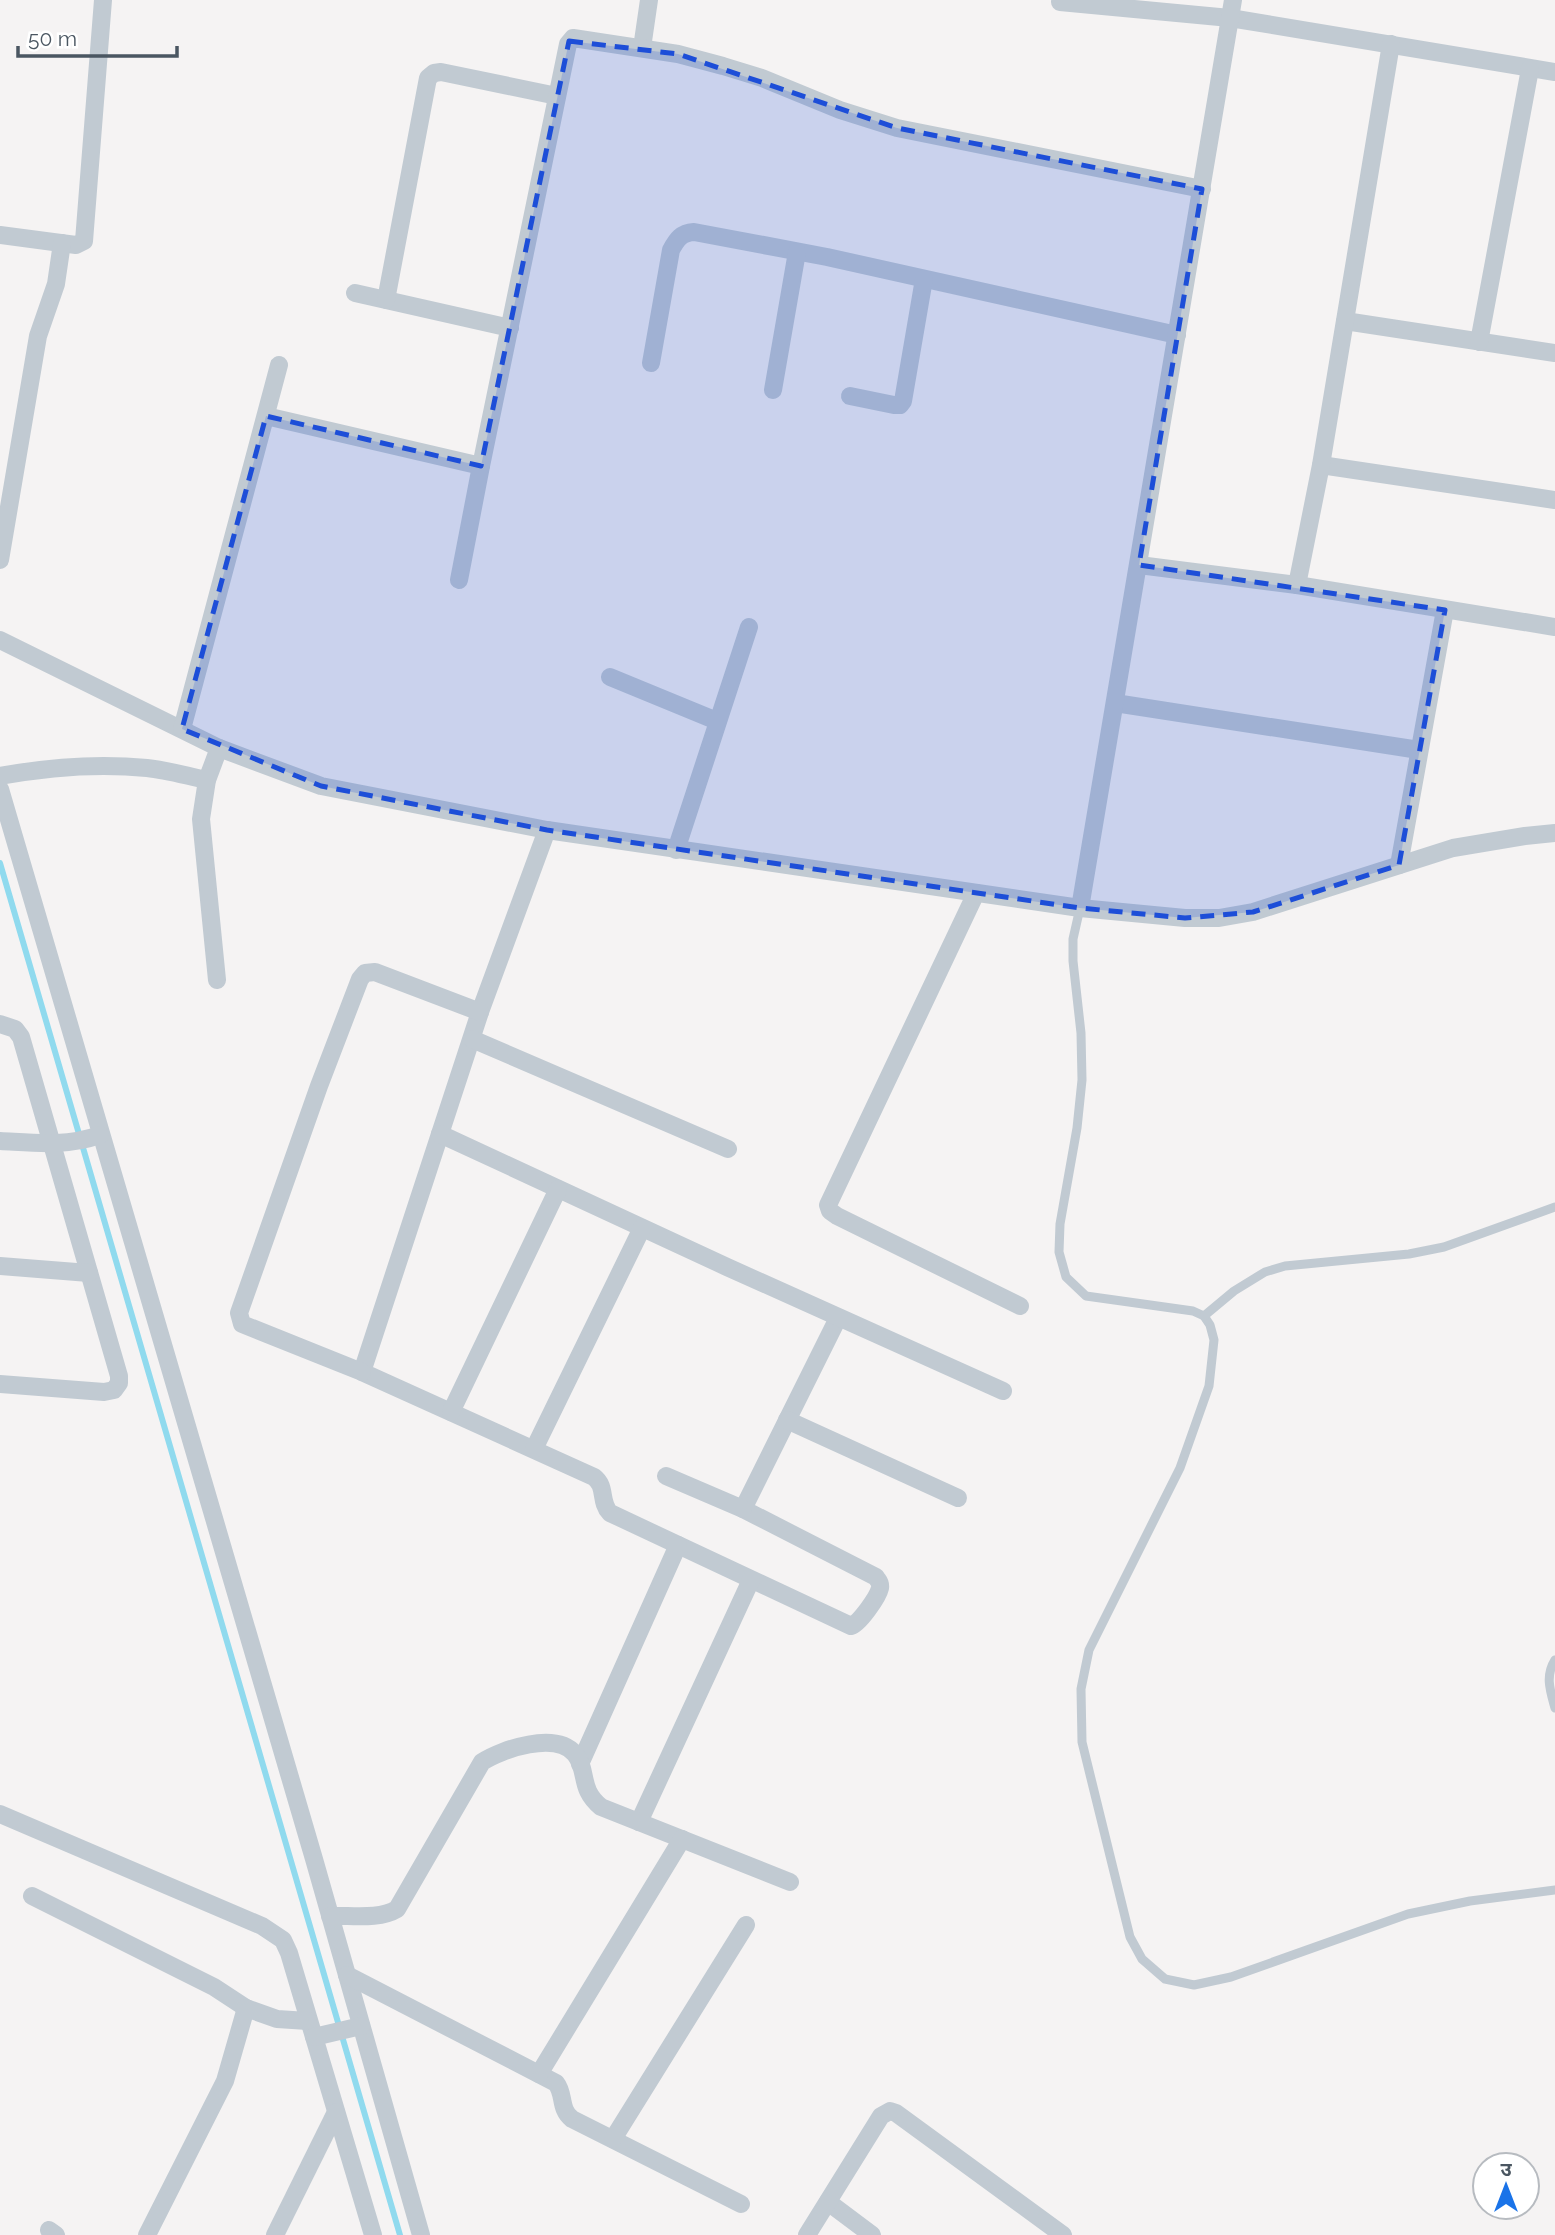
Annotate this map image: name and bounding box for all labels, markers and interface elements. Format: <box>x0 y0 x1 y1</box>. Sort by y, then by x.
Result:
scale bar <box>18 14 177 58</box>
text: 50 m <box>28 26 77 51</box>
north arrow <box>1471 2151 1541 2221</box>
text: उ <box>1500 2158 1512 2180</box>

